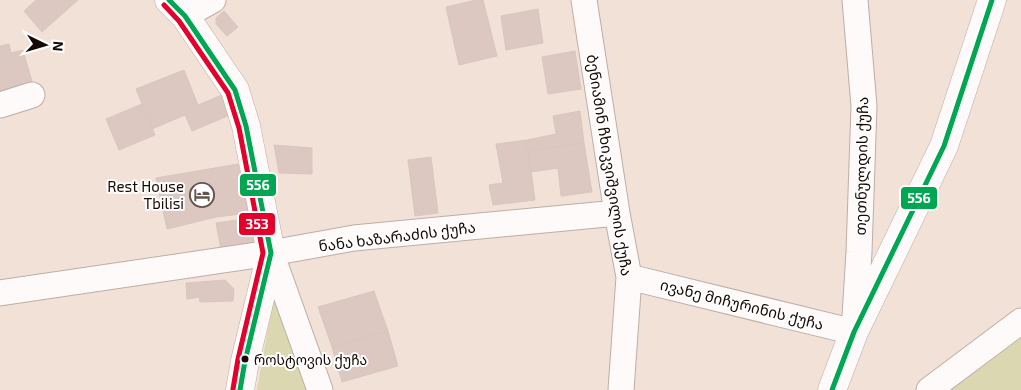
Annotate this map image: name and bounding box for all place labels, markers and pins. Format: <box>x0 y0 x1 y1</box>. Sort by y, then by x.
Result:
place label: Rest House Tbilisi <box>107 177 184 212</box>
hotel icon: Rest House Tbilisi <box>189 182 215 208</box>
place label: როსტოვის ქუჩა <box>254 351 367 369</box>
marker: როსტოვის ქუჩა <box>240 354 250 364</box>

